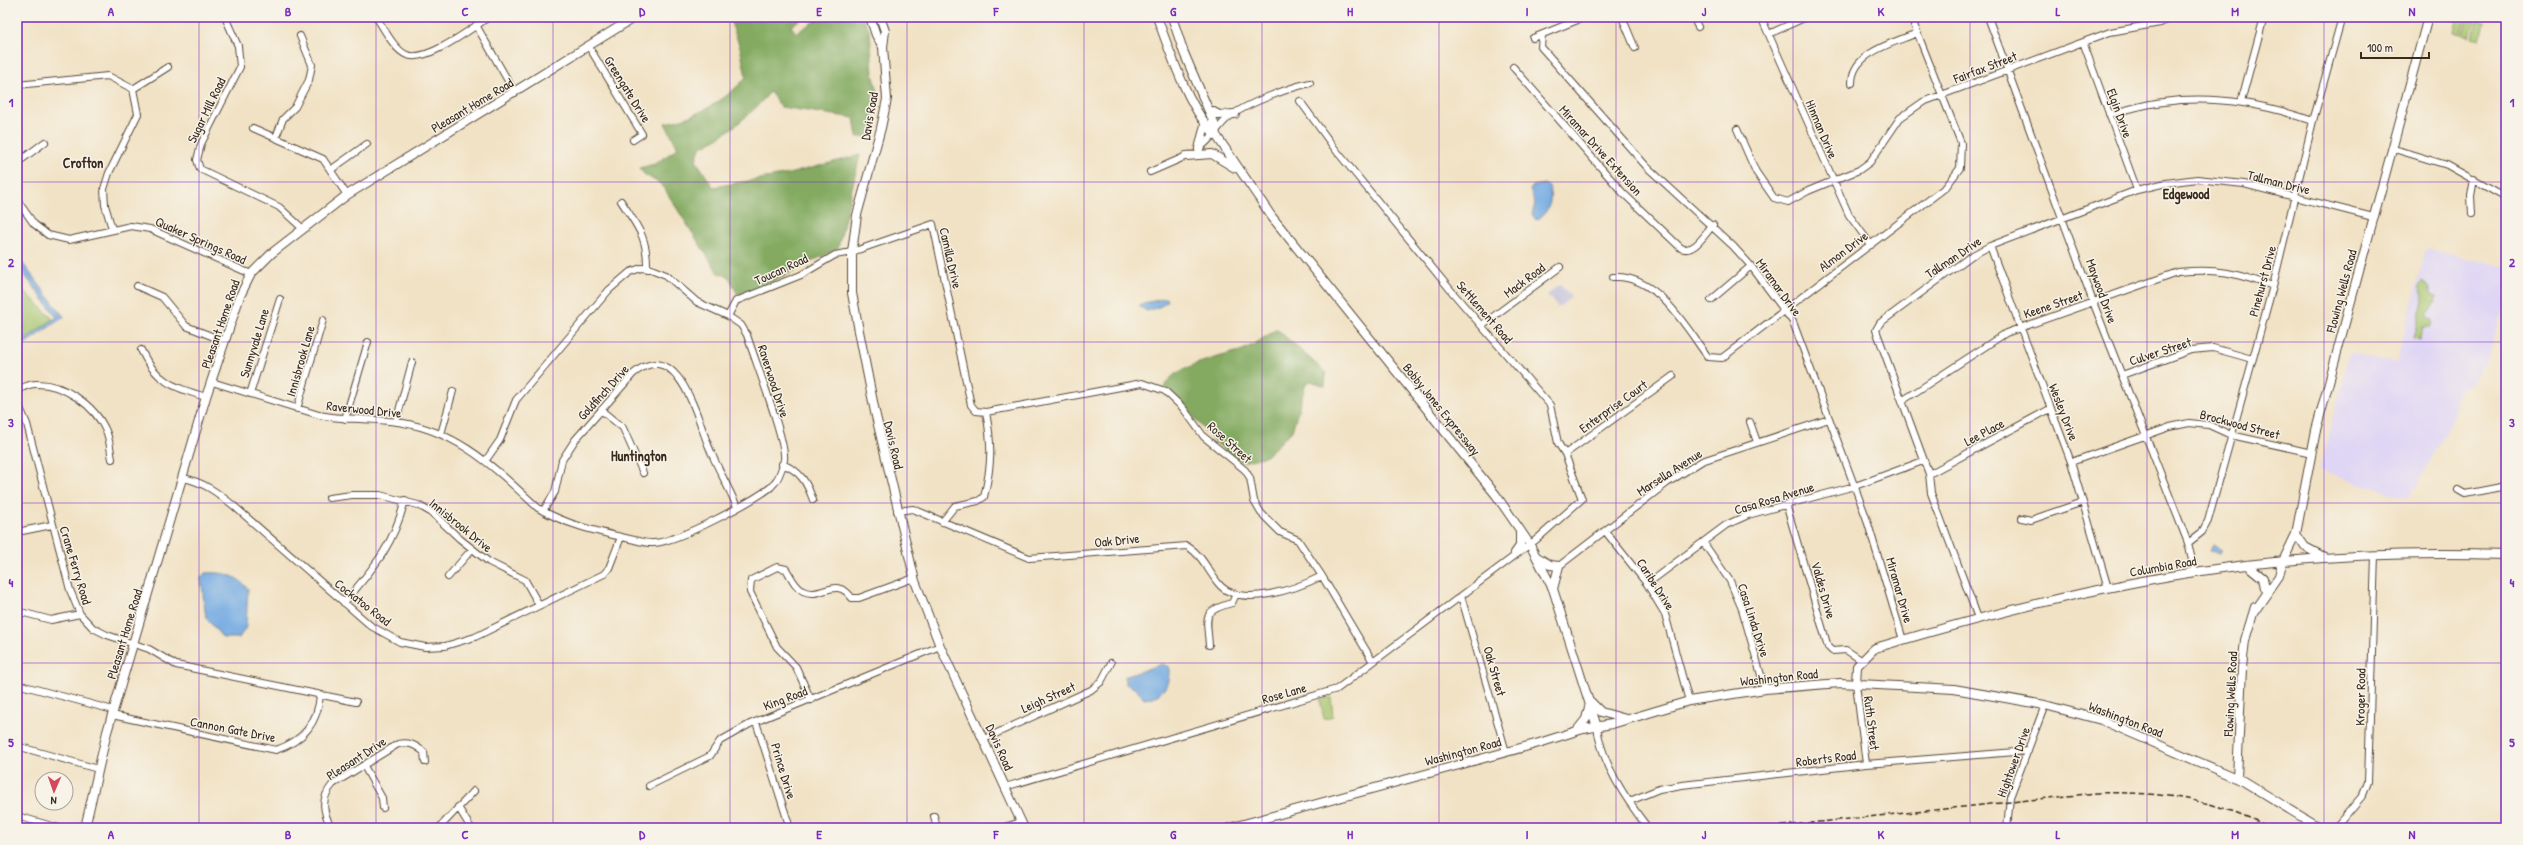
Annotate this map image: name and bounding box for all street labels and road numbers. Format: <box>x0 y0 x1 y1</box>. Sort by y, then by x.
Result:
street label: Fairfax Street <box>1950 46 2020 88</box>
street label: Greengate Drive <box>600 52 656 126</box>
street label: Pleasant Home Road <box>427 73 517 137</box>
street label: Sugar Mill Road <box>182 74 230 146</box>
street label: Elgin Drive <box>2103 86 2137 140</box>
street label: Davis Road <box>856 90 882 142</box>
street label: Hinman Drive <box>1802 97 1842 161</box>
street label: Miramar Drive Extension <box>1555 101 1647 199</box>
street label: Tallman Drive <box>2246 166 2312 198</box>
street label: Quaker Springs Road <box>153 212 249 268</box>
street label: Camilla Drive <box>935 226 967 290</box>
street label: Almon Drive <box>1815 227 1871 275</box>
street label: Tallman Drive <box>1921 232 1985 282</box>
street label: Pinehurst Drive <box>2244 243 2280 319</box>
street label: Flowing Wells Road <box>2321 247 2361 335</box>
street label: Toucan Road <box>751 249 811 289</box>
street label: Miramar Drive <box>1752 255 1806 319</box>
street label: Maywood Drive <box>2082 256 2122 326</box>
street label: Mack Road <box>1500 258 1548 302</box>
street label: Pleasant Home Road <box>196 277 244 371</box>
street label: Settlement Road <box>1453 277 1517 347</box>
street label: Keene Street <box>2021 285 2085 323</box>
street label: Sunnyvale Lane <box>235 306 273 380</box>
street label: Innisbrook Lane <box>281 323 319 399</box>
street label: Culver Street <box>2127 332 2194 370</box>
street label: Raverwood Drive <box>754 342 794 420</box>
street label: Bobby Jones Expressway <box>1399 359 1485 459</box>
street label: Goldfinch Drive <box>573 360 633 424</box>
street label: Enterprise Court <box>1575 375 1651 437</box>
street label: Wesley Drive <box>2045 381 2083 443</box>
street label: Raverwood Drive <box>326 396 402 422</box>
street label: Brockwood Street <box>2198 405 2282 443</box>
street label: Lee Place <box>1961 414 2007 450</box>
street label: Rose Street <box>1204 417 1257 467</box>
street label: Davis Road <box>880 419 908 471</box>
street label: Marsella Avenue <box>1633 444 1705 500</box>
street label: Casa Rosa Avenue <box>1732 477 1816 519</box>
street label: Innisbrook Drive <box>426 494 496 556</box>
street label: Crane Ferry Road <box>56 524 96 606</box>
street label: Oak Drive <box>1094 529 1140 551</box>
street label: Columbia Road <box>2128 551 2198 581</box>
street label: Caribe Drive <box>1633 555 1679 613</box>
street label: Miramar Drive <box>1882 555 1918 625</box>
street label: Valdes Drive <box>1807 559 1841 621</box>
street label: Cockatoo Road <box>331 574 395 630</box>
street label: Casa Linda Drive <box>1734 581 1774 659</box>
street label: Pleasant Home Road <box>102 587 146 681</box>
street label: Oak Street <box>1479 644 1511 698</box>
street label: Flowing Wells Road <box>2219 651 2241 738</box>
street label: Washington Road <box>1739 664 1819 690</box>
street label: Kroger Road <box>2351 668 2369 726</box>
street label: Leigh Street <box>1018 677 1078 717</box>
street label: Rose Lane <box>1260 678 1308 708</box>
street label: King Road <box>760 681 810 715</box>
street label: Ruth Street <box>1860 695 1884 752</box>
street label: Washington Road <box>2086 697 2166 741</box>
street label: Cannon Gate Drive <box>189 712 277 746</box>
street label: Davis Road <box>982 721 1018 773</box>
street label: Hightower Drive <box>1992 724 2034 800</box>
street label: Pleasant Drive <box>323 732 389 784</box>
street label: Washington Road <box>1423 732 1503 770</box>
street label: Prince Drive <box>767 741 801 801</box>
street label: Roberts Road <box>1795 745 1857 771</box>

